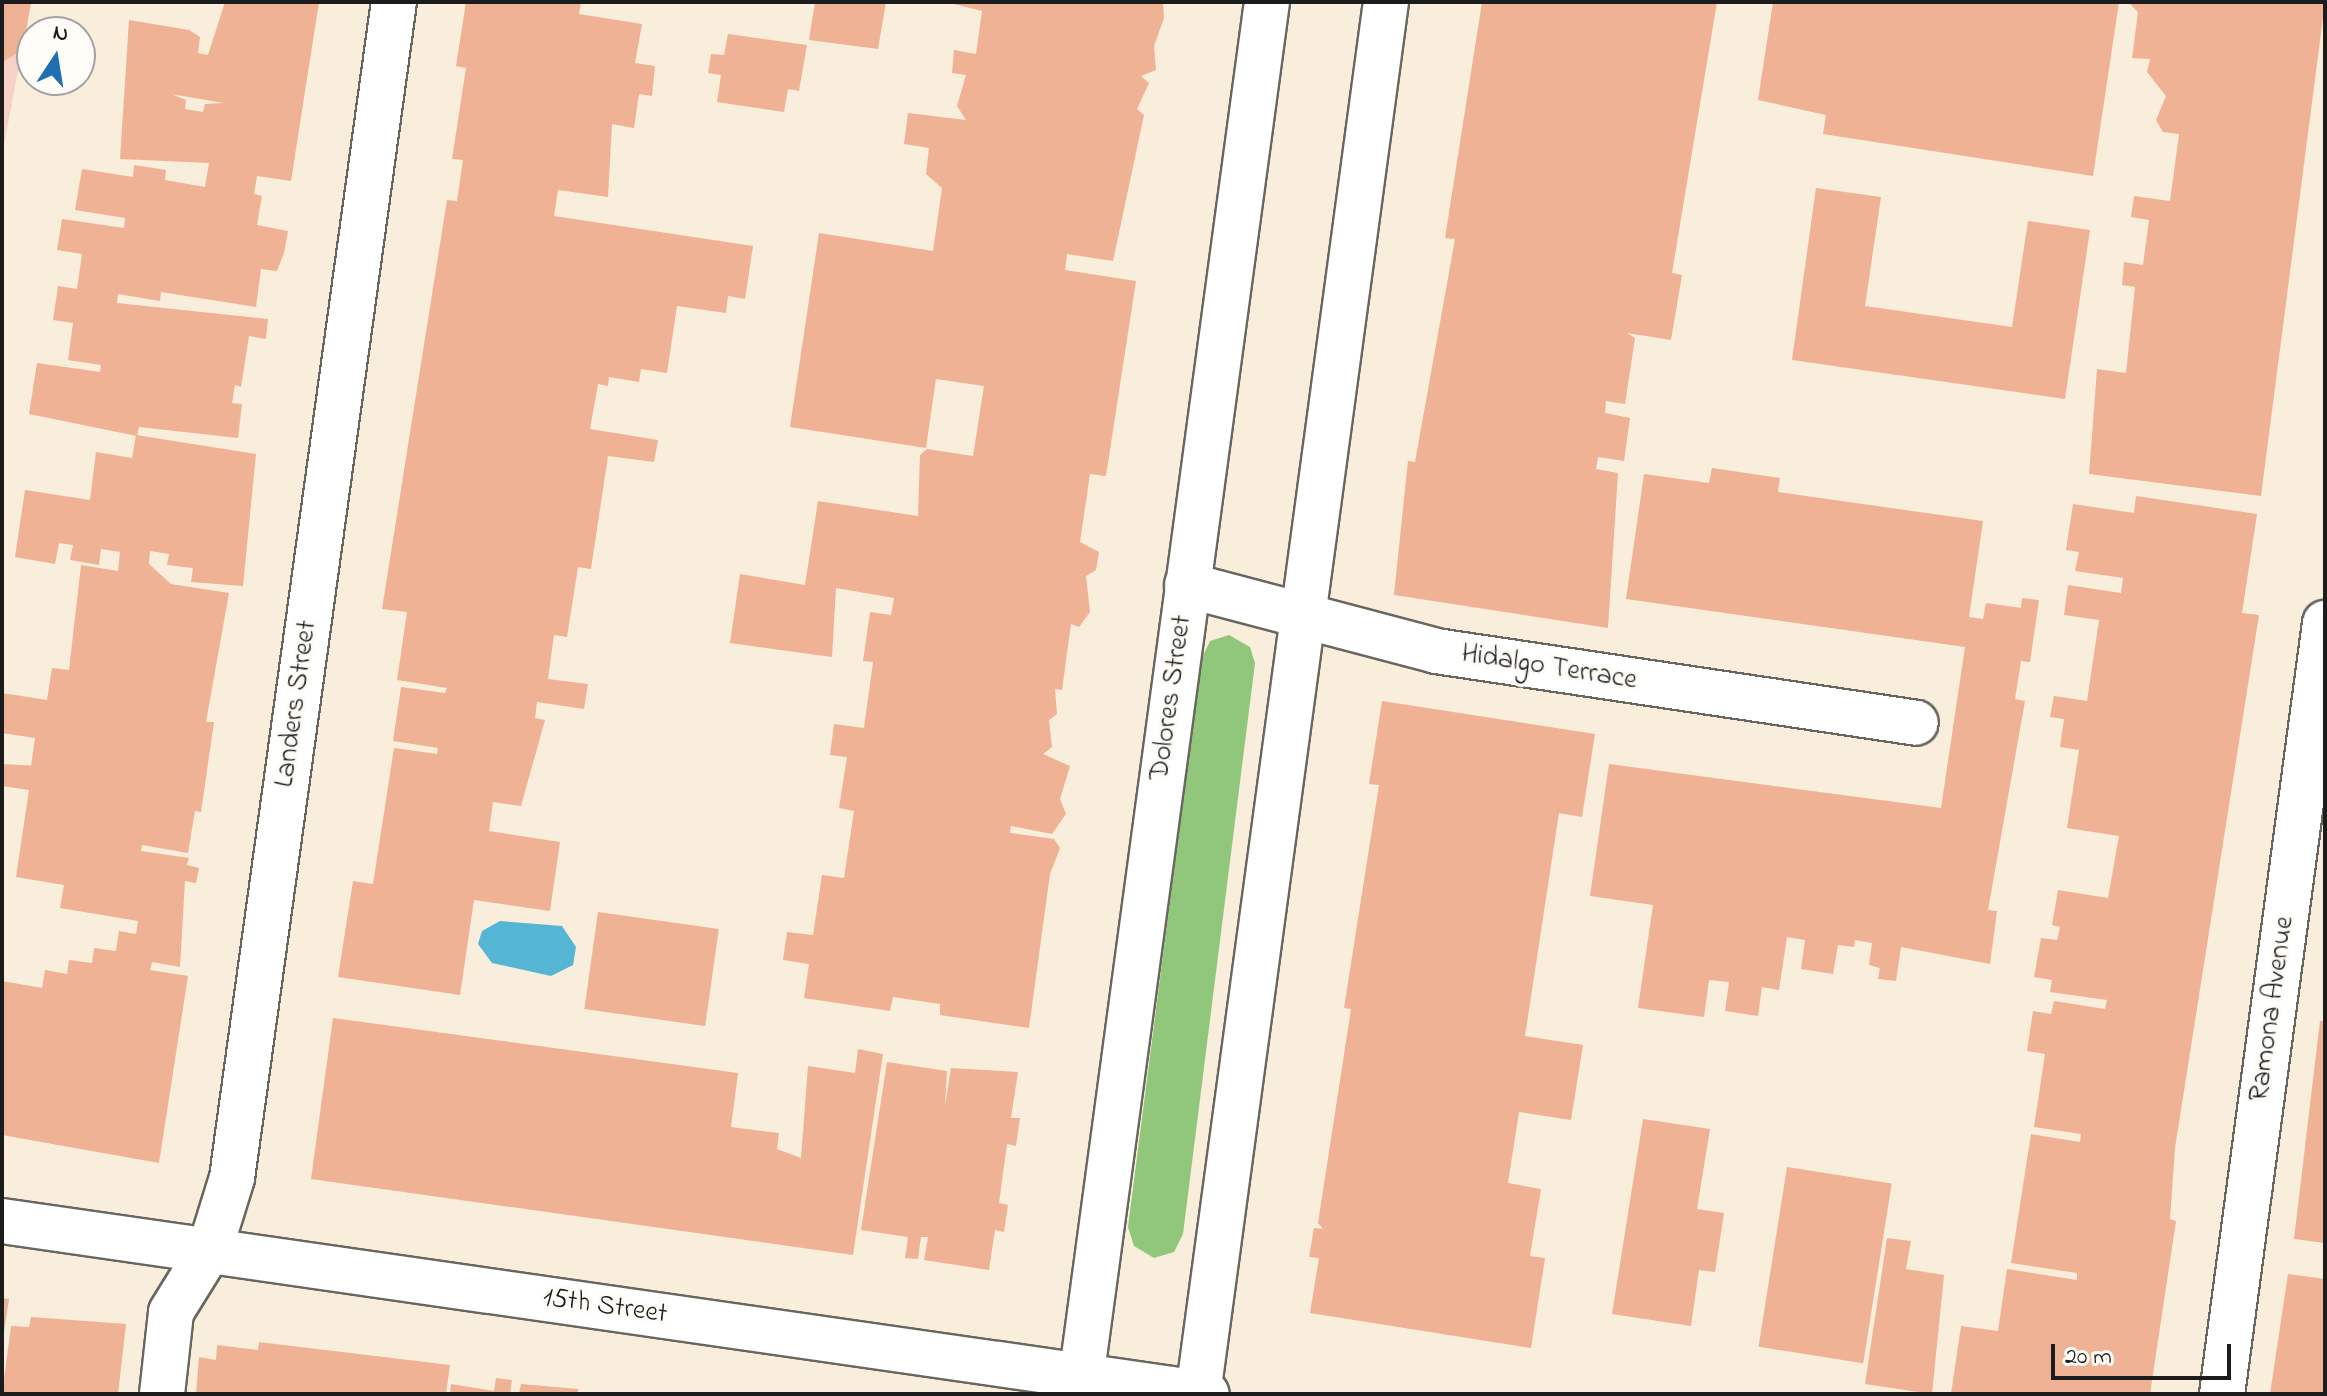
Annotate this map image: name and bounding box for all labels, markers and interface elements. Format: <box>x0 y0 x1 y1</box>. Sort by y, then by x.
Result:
north arrow <box>16 16 96 96</box>
text: N <box>50 17 71 52</box>
street label: Dolores Street <box>1144 613 1200 783</box>
street label: Landers Street <box>269 618 325 790</box>
street label: Hidalgo Terrace <box>1459 638 1639 698</box>
street label: Ramona Avenue <box>2243 914 2303 1104</box>
street label: 15th Street <box>541 1282 669 1332</box>
scale bar <box>2055 1328 2235 1378</box>
text: 20 m <box>2065 1340 2112 1375</box>

